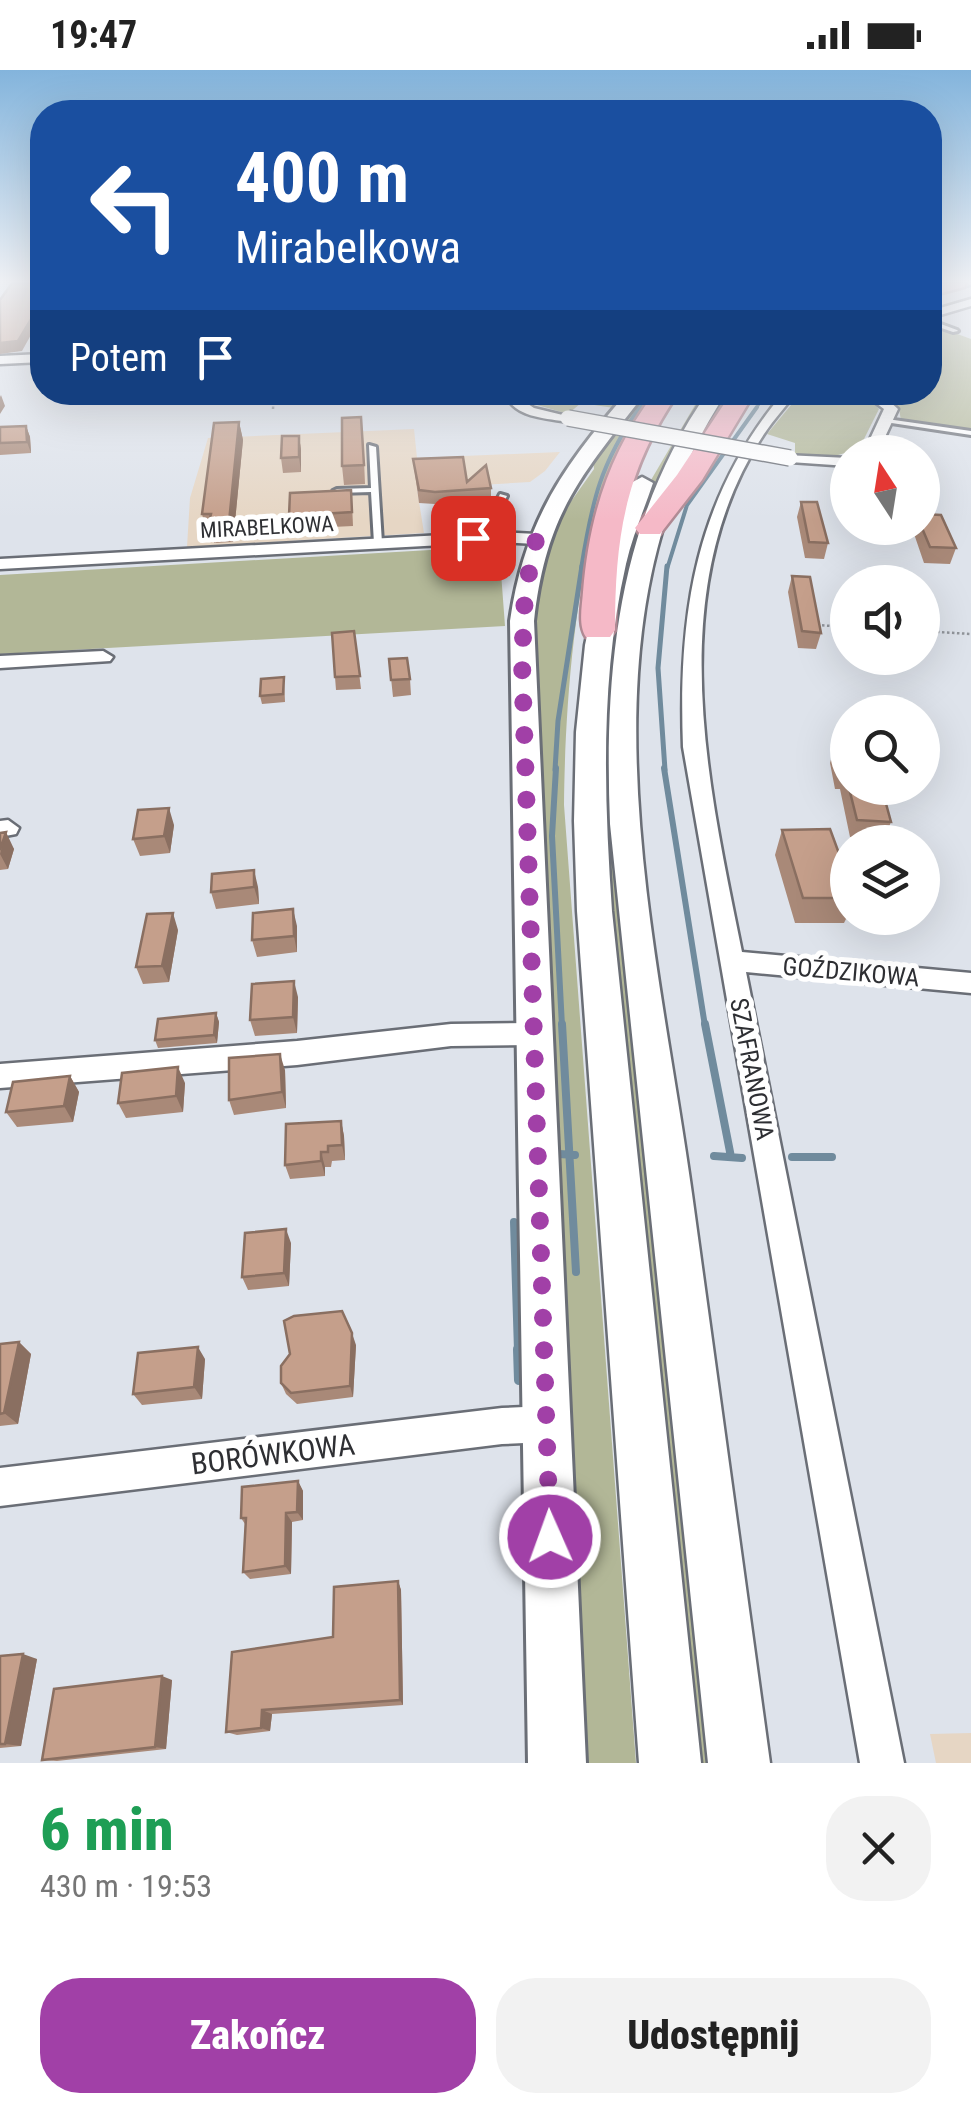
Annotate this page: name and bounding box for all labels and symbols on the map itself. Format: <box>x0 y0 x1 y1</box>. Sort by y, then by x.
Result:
north arrow <box>830 435 940 545</box>
pin <box>431 496 516 581</box>
street label: MIRABELKOWA <box>200 511 335 543</box>
street label: GOŹDZIKOWA <box>781 951 921 992</box>
street label: SZAFRANOWA <box>724 996 780 1142</box>
street label: BORÓWKOWA <box>189 1427 357 1481</box>
position arrow <box>498 1485 602 1589</box>

